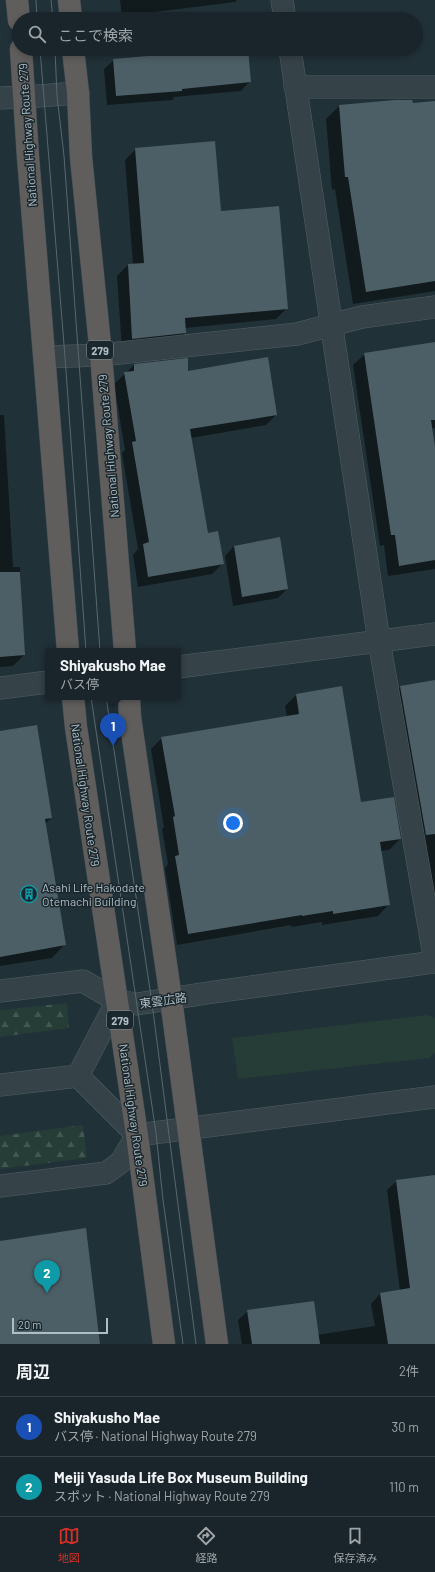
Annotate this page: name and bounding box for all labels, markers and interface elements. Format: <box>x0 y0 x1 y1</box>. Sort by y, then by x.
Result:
search box <box>12 12 423 56</box>
icon: search <box>26 23 48 45</box>
text: ここで検索 <box>58 26 133 44</box>
street label: National Highway Route 279 <box>15 63 39 207</box>
road number: 279 <box>87 341 113 359</box>
street label: National Highway Route 279 <box>95 374 121 518</box>
popup <box>45 648 181 700</box>
text: Shiyakusho Mae <box>60 656 166 674</box>
text: バス停 <box>60 676 99 692</box>
pin: 1 <box>100 713 126 746</box>
street label: National Highway Route 279 <box>69 723 103 867</box>
your location <box>223 813 243 833</box>
place label: Asahi Life Hakodate Otemachi Building <box>42 880 145 908</box>
building icon: Asahi Life Hakodate Otemachi Building <box>19 884 39 904</box>
street label: 東雲広路 <box>138 990 188 1010</box>
road number: 279 <box>107 1011 133 1029</box>
street label: National Highway Route 279 <box>117 1043 151 1187</box>
pin: 2 <box>34 1260 60 1293</box>
scale bar <box>12 1316 108 1335</box>
text: 20 m <box>18 1318 41 1331</box>
text: 周辺 <box>16 1361 50 1381</box>
text: 2件 <box>399 1363 419 1379</box>
text: Shiyakusho Mae <box>54 1408 160 1426</box>
text: 1 <box>27 1419 31 1435</box>
text: 30 m <box>392 1419 419 1435</box>
text: バス停 · National Highway Route 279 <box>54 1428 257 1444</box>
text: Meiji Yasuda Life Box Museum Building <box>54 1468 308 1486</box>
text: 2 <box>25 1479 33 1495</box>
text: 110 m <box>389 1479 419 1495</box>
text: スポット · National Highway Route 279 <box>54 1488 270 1504</box>
tab: 地図 <box>58 1525 80 1565</box>
tab: 経路 <box>195 1525 217 1565</box>
tab: 保存済み <box>333 1525 377 1565</box>

